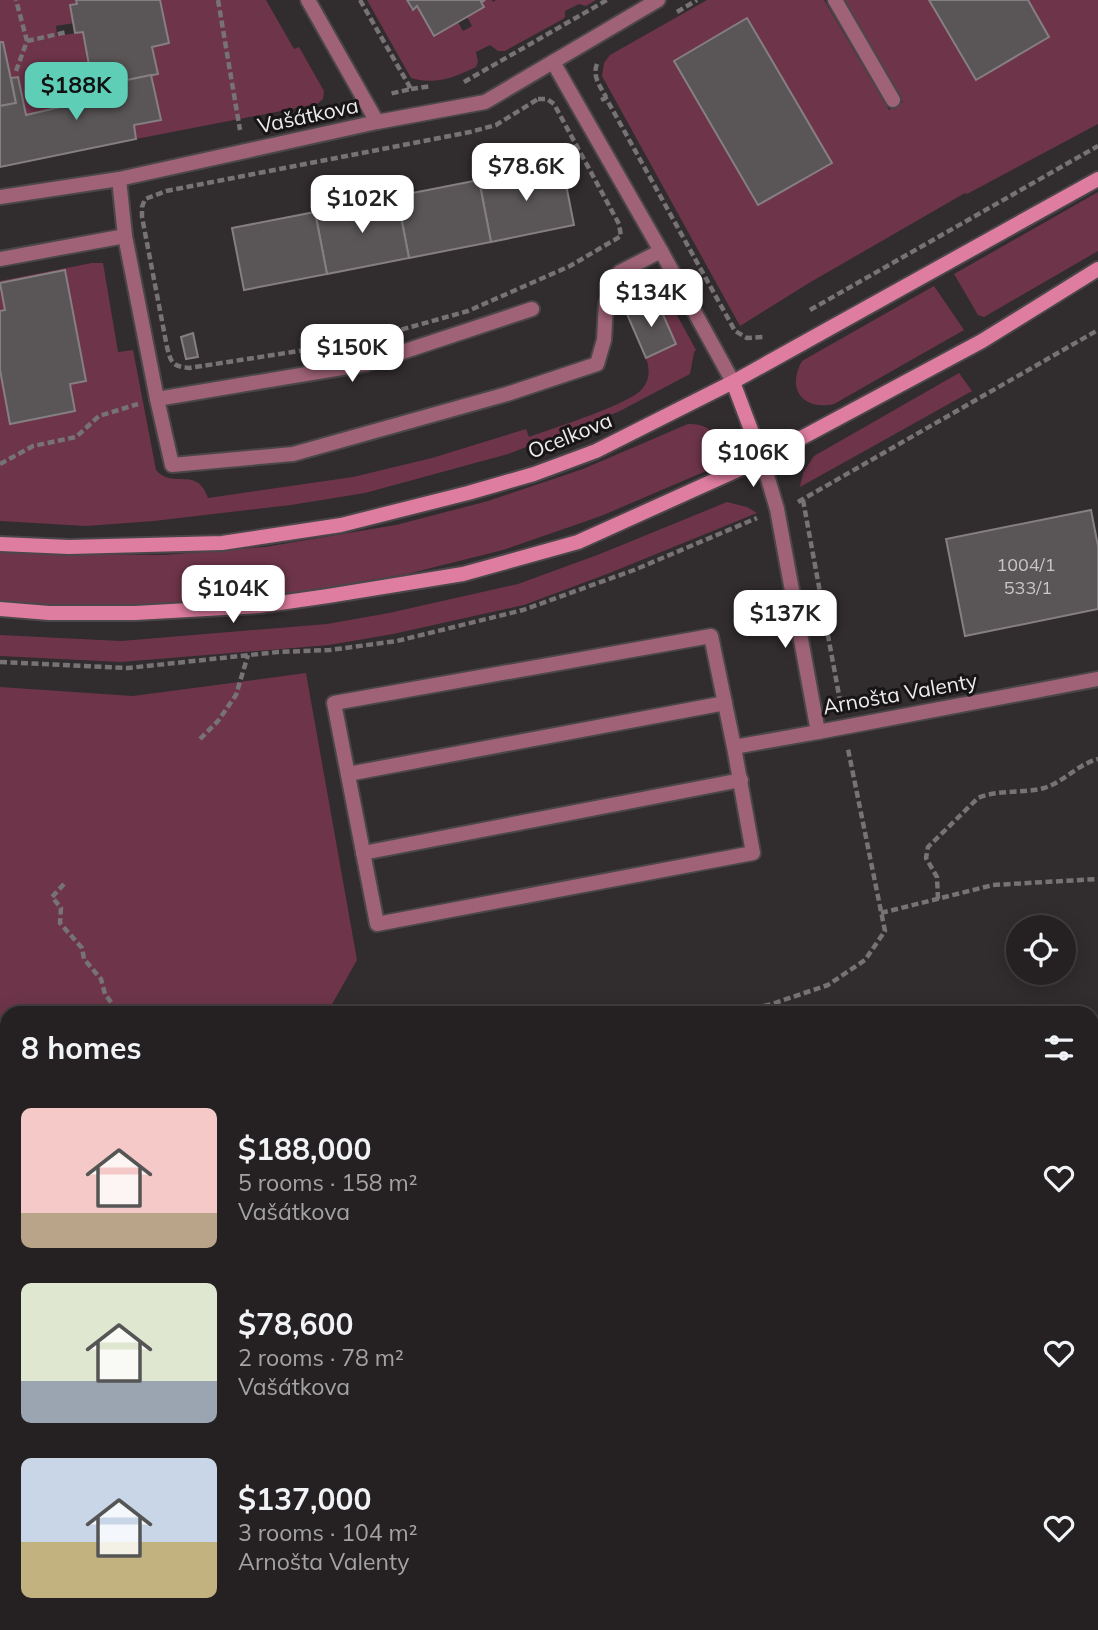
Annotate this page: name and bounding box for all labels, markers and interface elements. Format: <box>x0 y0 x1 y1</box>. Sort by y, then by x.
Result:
pin: $188K <box>27 62 125 122</box>
text: $188K <box>41 70 111 99</box>
street label: Vašátkova <box>255 92 361 138</box>
pin: $78.6K <box>469 144 583 203</box>
text: $78.6K <box>488 151 564 180</box>
pin: $102K <box>313 176 411 235</box>
text: $102K <box>327 183 397 212</box>
pin: $134K <box>602 270 700 329</box>
text: $134K <box>616 277 686 306</box>
pin: $150K <box>303 324 401 384</box>
text: $150K <box>317 332 387 361</box>
street label: Ocelkova <box>524 406 616 464</box>
pin: $106K <box>704 430 802 489</box>
text: $106K <box>718 437 788 466</box>
house number: 1004/1 <box>996 553 1056 576</box>
pin: $104K <box>184 566 282 625</box>
text: $104K <box>198 573 268 602</box>
house number: 533/1 <box>1004 576 1052 599</box>
pin: $137K <box>736 590 834 650</box>
text: $137K <box>750 598 820 627</box>
street label: Arnošta Valenty <box>821 667 979 719</box>
map controls <box>1006 915 1076 985</box>
button: locate <box>1006 915 1076 985</box>
text: 8 homes <box>21 1029 142 1067</box>
icon: filters <box>1040 1029 1078 1067</box>
text: $188,000 <box>238 1130 371 1168</box>
icon: home <box>77 1136 161 1220</box>
icon: heart <box>1040 1159 1078 1197</box>
text: 5 rooms · 158 m² <box>238 1168 418 1197</box>
text: Vašátkova <box>238 1197 350 1226</box>
text: $78,600 <box>238 1305 353 1343</box>
icon: home <box>77 1311 161 1395</box>
icon: heart <box>1040 1334 1078 1372</box>
text: 2 rooms · 78 m² <box>238 1343 404 1372</box>
text: Vašátkova <box>238 1372 350 1401</box>
text: $137,000 <box>238 1480 371 1518</box>
icon: home <box>77 1486 161 1570</box>
icon: heart <box>1040 1509 1078 1547</box>
text: 3 rooms · 104 m² <box>238 1518 418 1547</box>
text: Arnošta Valenty <box>238 1547 409 1576</box>

